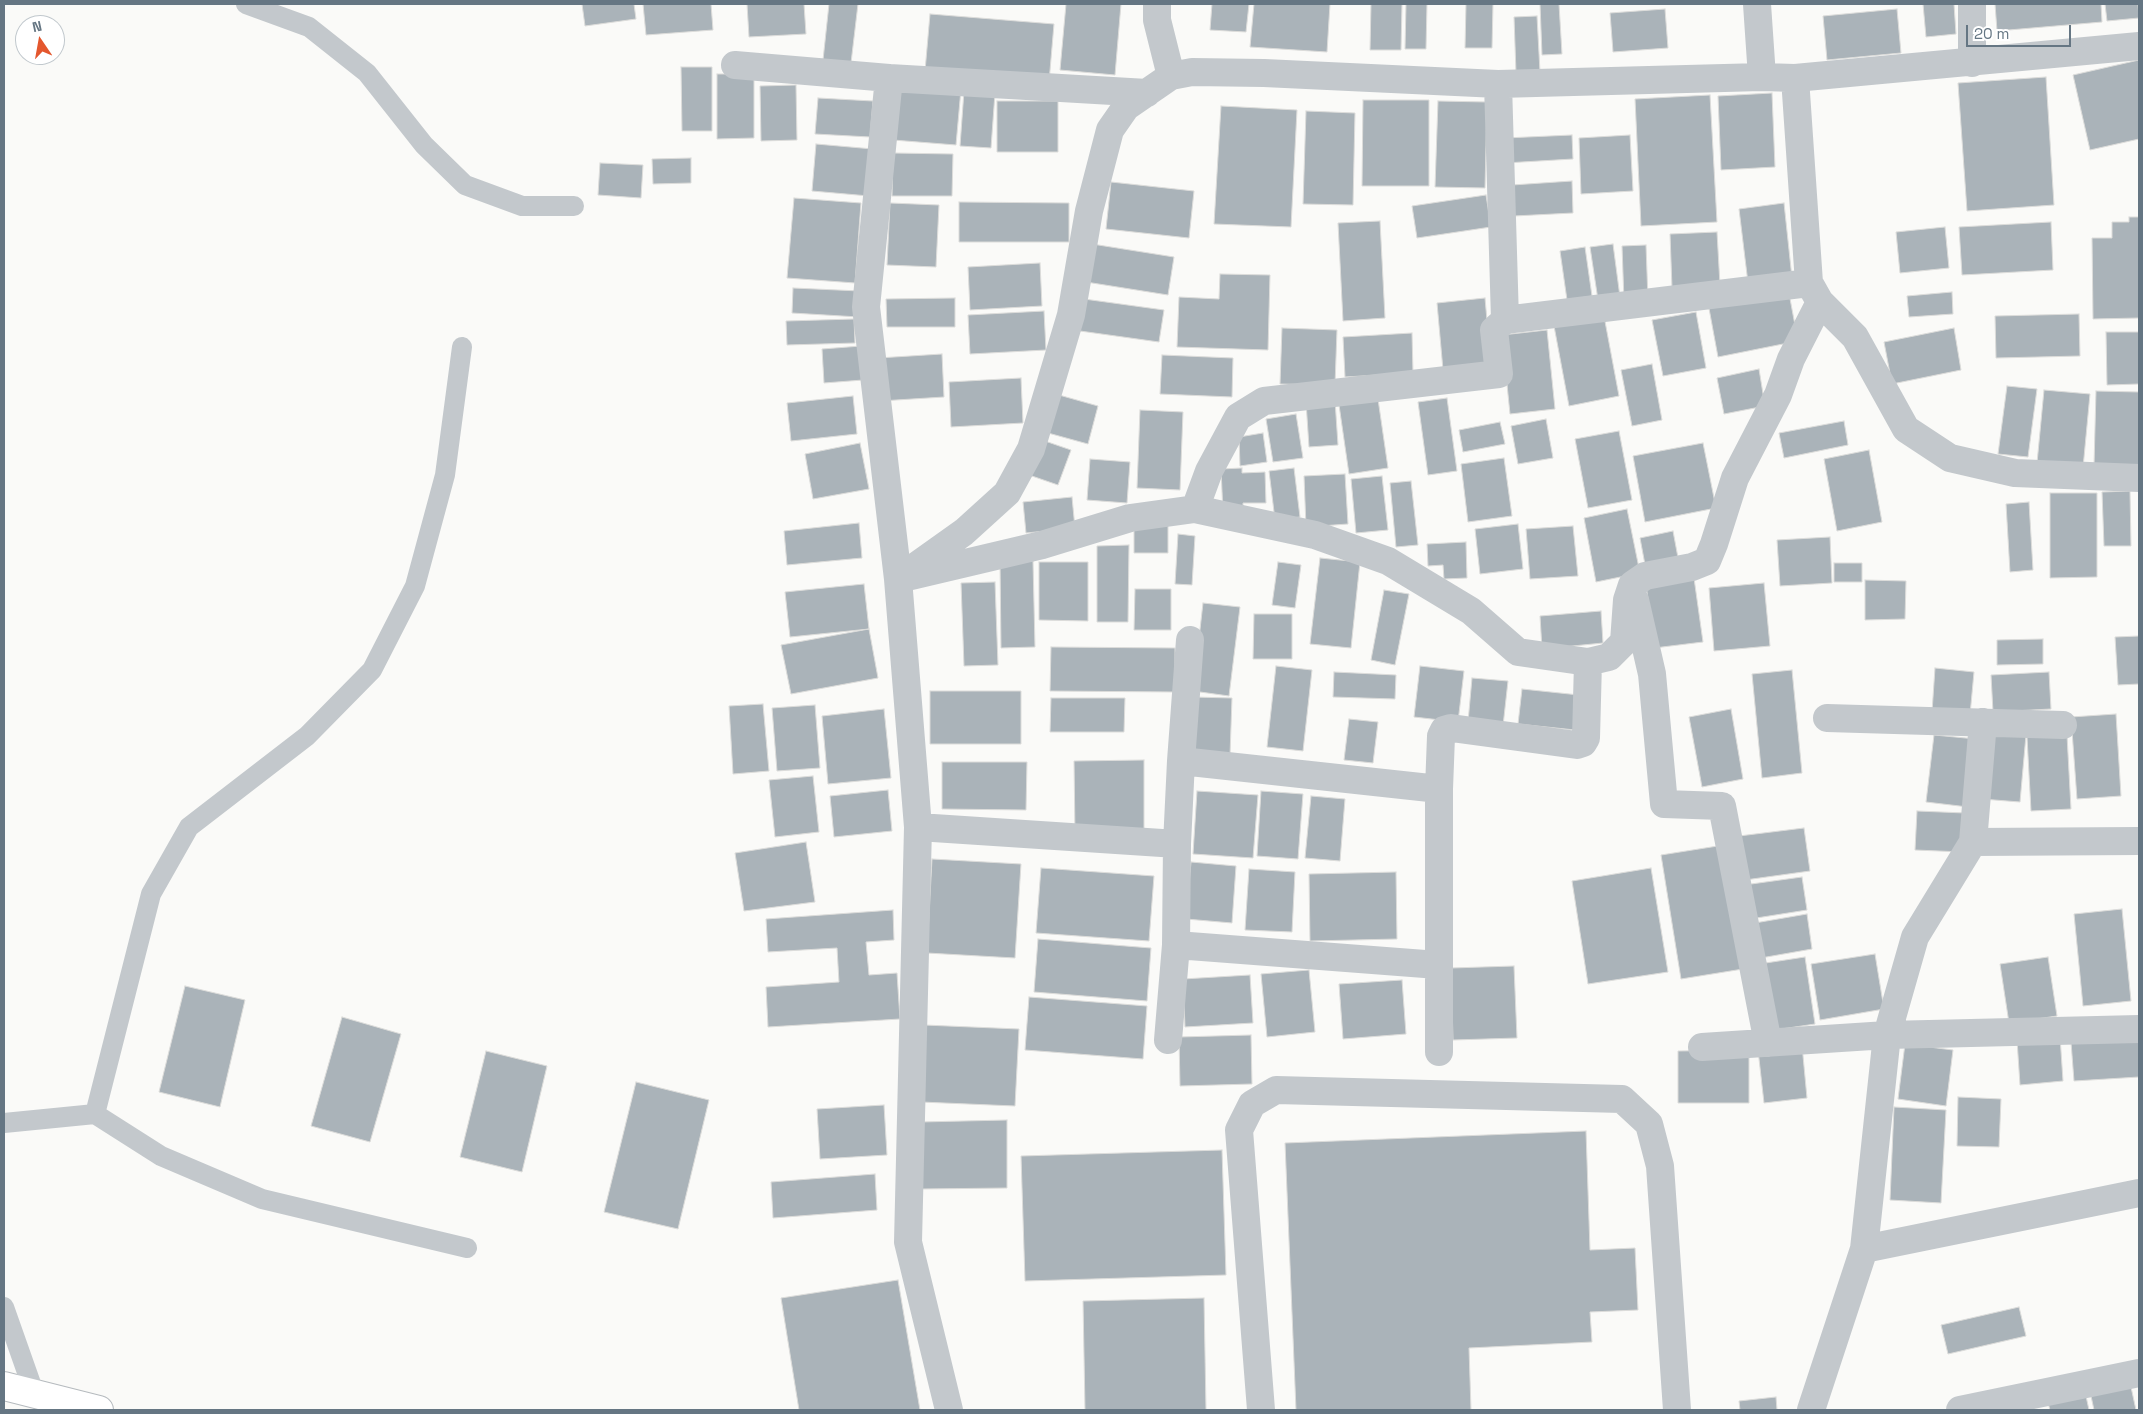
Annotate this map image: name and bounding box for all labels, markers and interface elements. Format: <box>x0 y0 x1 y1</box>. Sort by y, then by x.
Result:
north arrow <box>15 15 65 65</box>
scale bar <box>1968 15 2073 47</box>
text: N <box>31 17 44 36</box>
text: 20 m <box>1974 24 2009 43</box>

